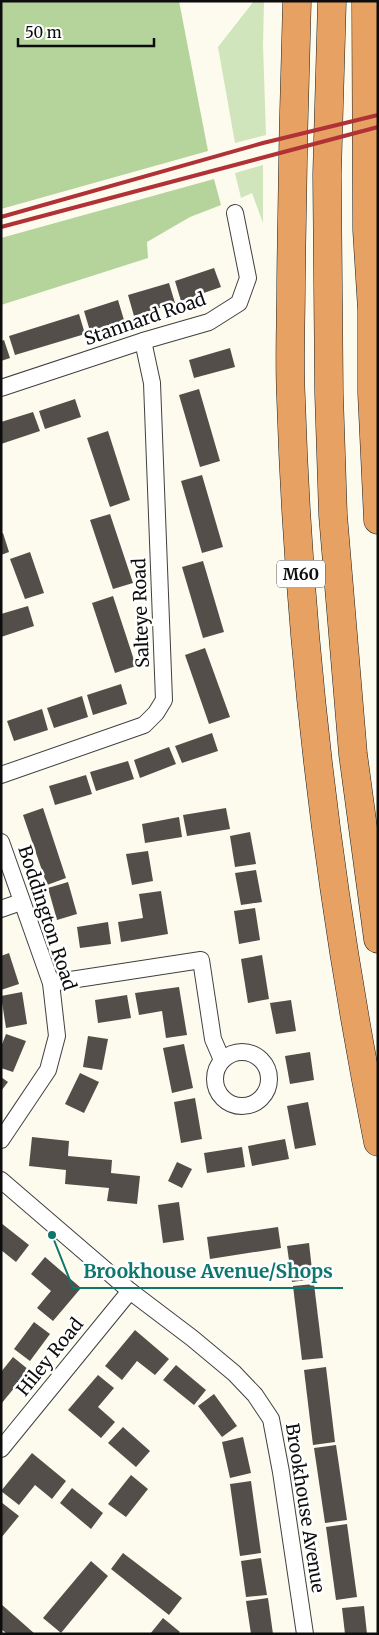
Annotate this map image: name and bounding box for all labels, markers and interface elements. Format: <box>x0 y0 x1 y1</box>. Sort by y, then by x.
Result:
scale bar <box>18 15 154 47</box>
text: 50 m <box>25 23 62 42</box>
street label: Stannard Road <box>81 287 209 350</box>
street label: Salteye Road <box>127 558 154 668</box>
road number: M60 <box>277 560 325 588</box>
street label: Boddington Road <box>13 843 82 993</box>
callout: Brookhouse Avenue/Shops <box>73 1254 343 1288</box>
text: Brookhouse Avenue/Shops <box>83 1259 333 1283</box>
street label: Hiley Road <box>11 1313 88 1400</box>
street label: Brookhouse Avenue <box>281 1421 330 1594</box>

